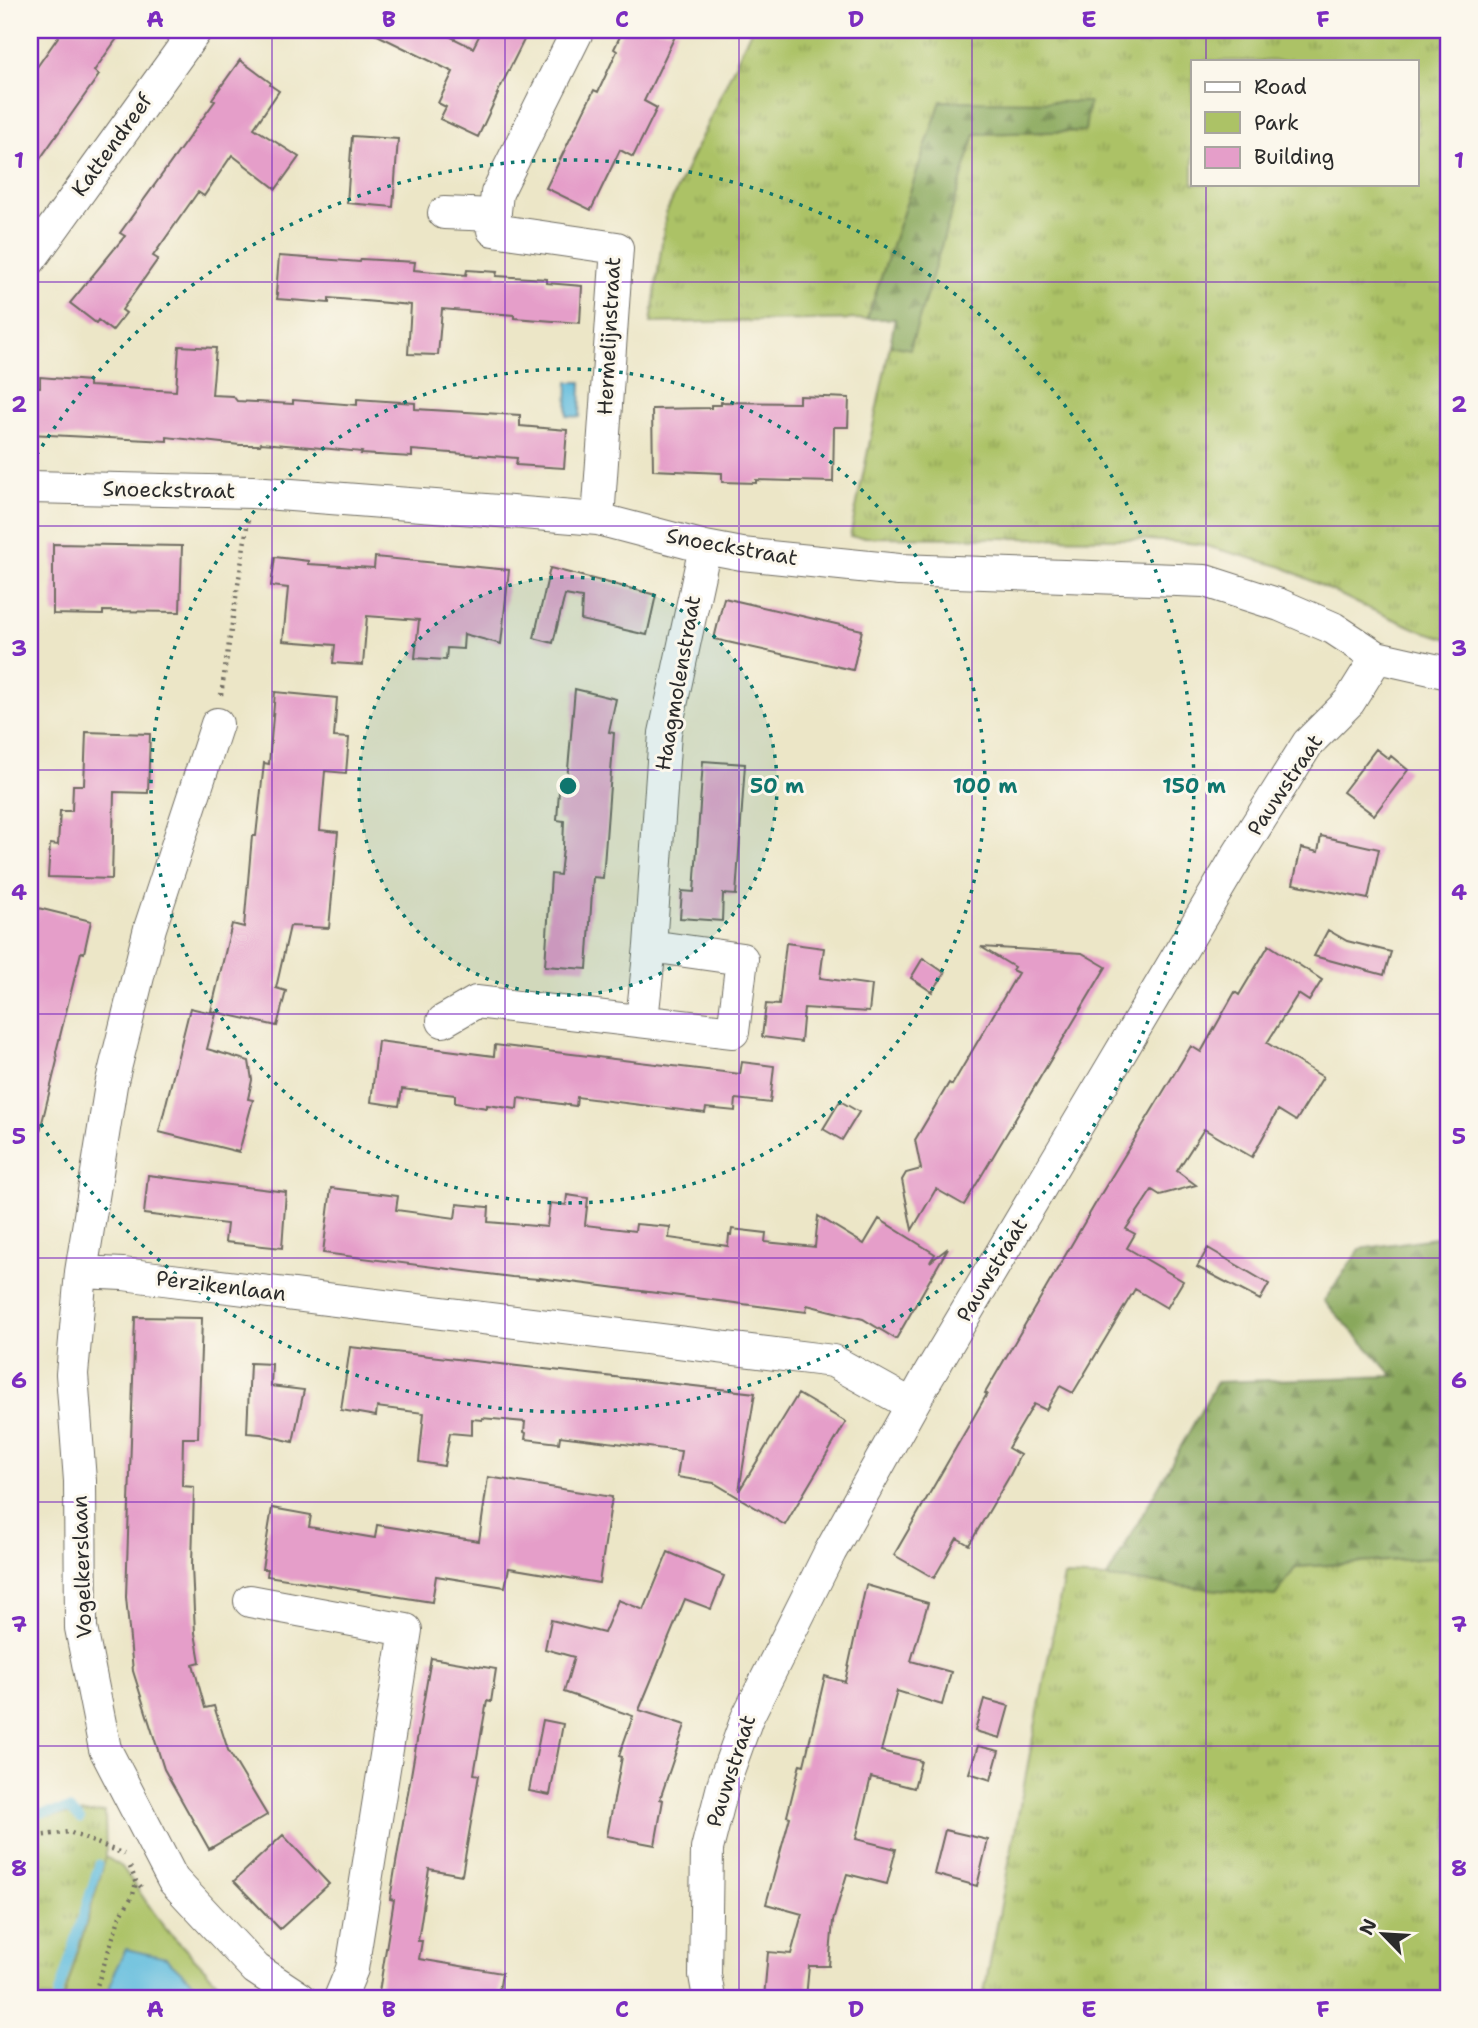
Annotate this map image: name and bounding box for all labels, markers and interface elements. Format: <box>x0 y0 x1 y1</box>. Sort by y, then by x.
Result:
text: A <box>146 4 164 34</box>
text: B <box>382 4 396 34</box>
text: C <box>615 4 629 34</box>
text: D <box>848 4 864 34</box>
text: E <box>1081 4 1097 34</box>
text: F <box>1316 4 1330 34</box>
legend <box>1191 60 1418 186</box>
text: Road <box>1254 73 1307 101</box>
street label: Kattendreef <box>65 88 159 202</box>
text: Park <box>1254 109 1299 137</box>
text: Building <box>1254 143 1334 171</box>
text: 1 <box>14 145 24 175</box>
text: 1 <box>1454 145 1464 175</box>
street label: Hermelijnstraat <box>591 256 627 416</box>
text: 2 <box>11 389 27 419</box>
text: 2 <box>1451 389 1467 419</box>
street label: Snoeckstraat <box>102 475 236 505</box>
street label: Snoeckstraat <box>664 522 800 572</box>
street label: Haagmolenstraat <box>649 593 707 773</box>
text: 3 <box>11 633 27 663</box>
text: 3 <box>1451 633 1467 663</box>
street label: Pauwstraat <box>1241 729 1329 841</box>
text: 50 m <box>750 772 804 800</box>
text: 100 m <box>953 772 1017 800</box>
text: 150 m <box>1162 772 1226 800</box>
centre of rings <box>556 774 580 798</box>
text: 4 <box>11 877 27 907</box>
text: 4 <box>1451 877 1467 907</box>
text: 5 <box>12 1121 26 1151</box>
text: 5 <box>1452 1121 1466 1151</box>
street label: Pauwstraat <box>950 1213 1034 1327</box>
street label: Perzikenlaan <box>154 1264 288 1308</box>
text: 6 <box>11 1365 27 1395</box>
text: 6 <box>1451 1365 1467 1395</box>
street label: Vogelkerslaan <box>66 1495 98 1639</box>
text: 7 <box>11 1609 27 1639</box>
text: 7 <box>1451 1609 1467 1639</box>
street label: Pauwstraat <box>700 1711 762 1831</box>
text: 8 <box>11 1853 27 1883</box>
text: 8 <box>1451 1853 1467 1883</box>
north arrow <box>1348 1898 1418 1968</box>
text: N <box>1354 1915 1383 1939</box>
text: A <box>146 1994 164 2024</box>
text: B <box>382 1994 396 2024</box>
text: C <box>615 1994 629 2024</box>
text: D <box>848 1994 864 2024</box>
text: E <box>1081 1994 1097 2024</box>
text: F <box>1316 1994 1330 2024</box>

